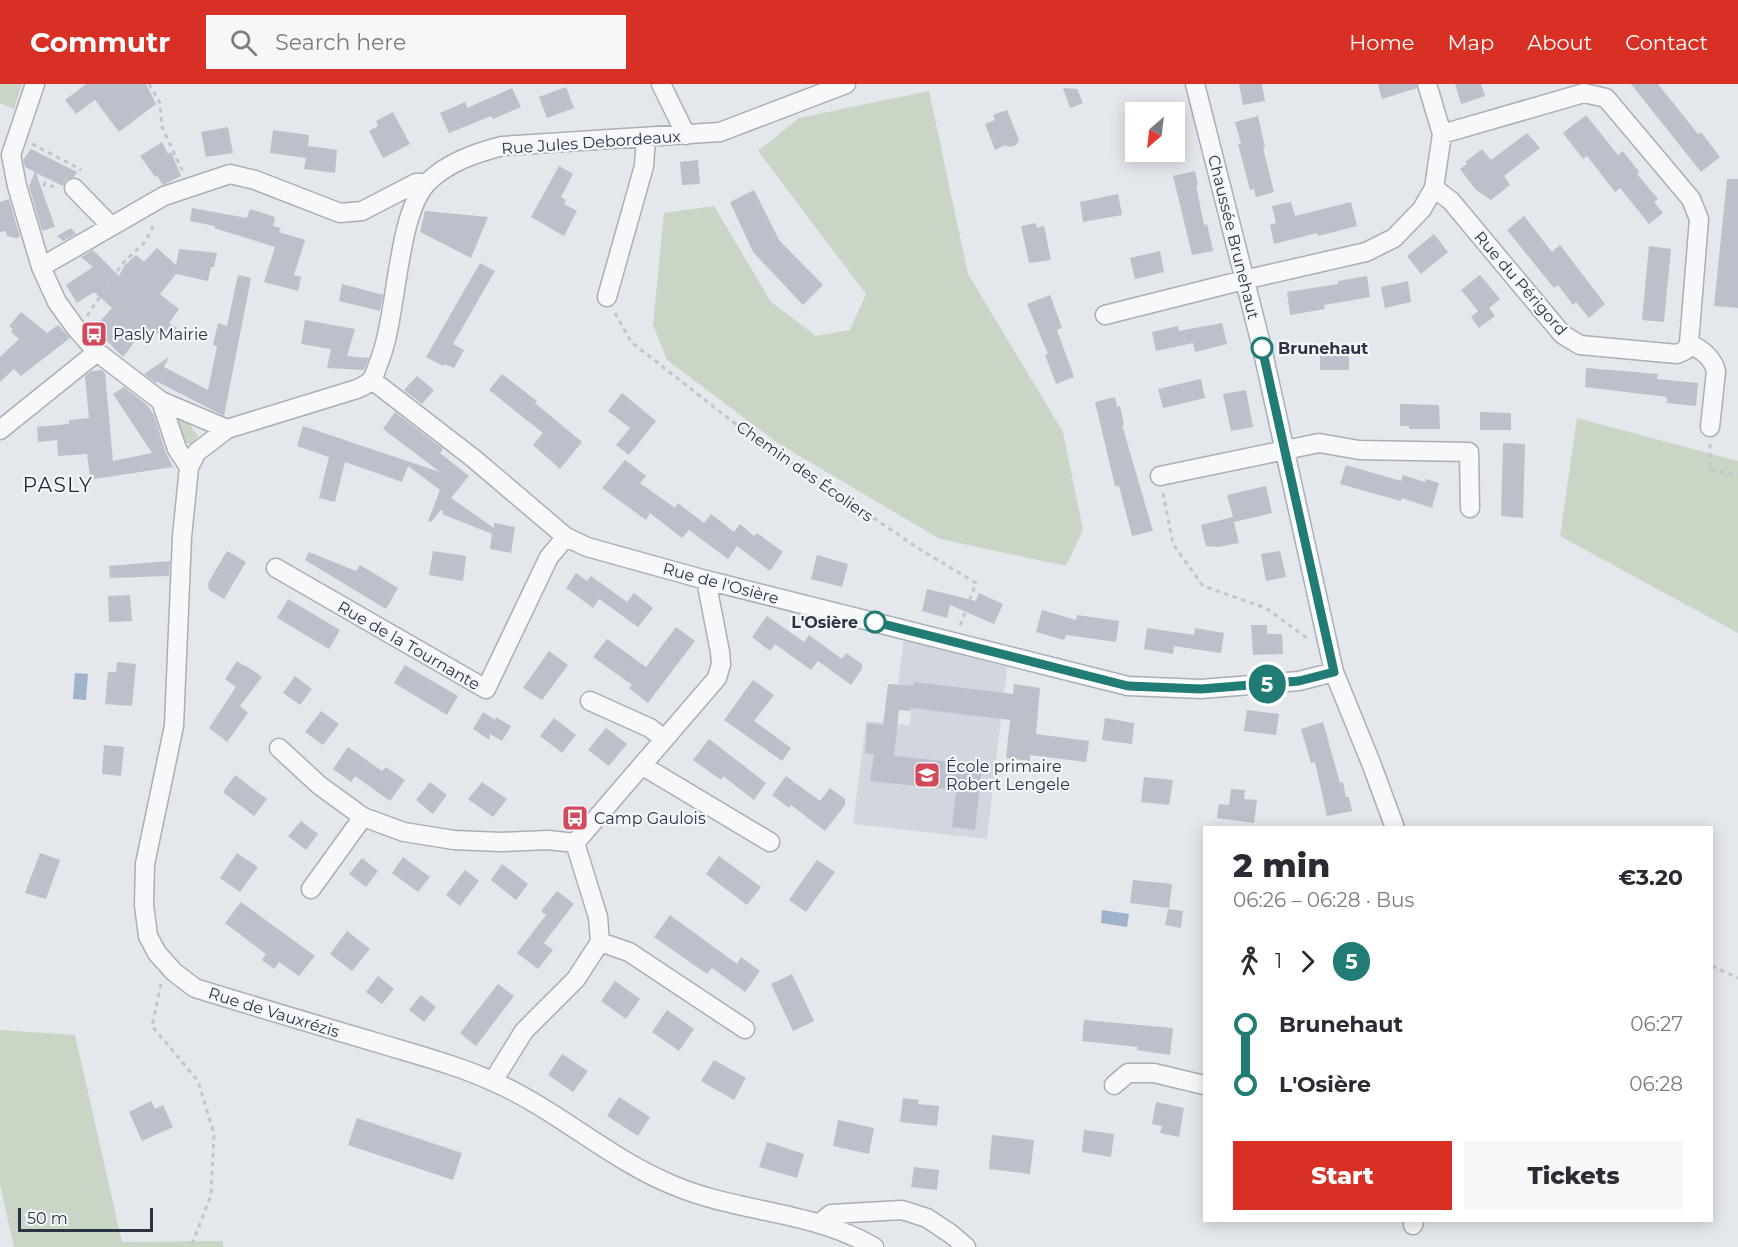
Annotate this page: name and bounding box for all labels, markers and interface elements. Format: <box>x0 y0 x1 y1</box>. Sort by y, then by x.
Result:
search box <box>206 15 626 69</box>
text: Commutr <box>30 25 170 59</box>
icon: search <box>227 26 260 59</box>
text: Search here <box>275 29 406 56</box>
text: Home <box>1349 30 1414 55</box>
text: Map <box>1447 30 1494 55</box>
text: About <box>1527 30 1592 55</box>
text: Contact <box>1625 30 1708 55</box>
north arrow <box>1125 102 1185 162</box>
map controls <box>1125 102 1185 162</box>
street label: Rue Jules Debordeaux <box>501 127 682 158</box>
street label: Chaussée Brunehaut <box>1204 153 1263 322</box>
street label: Rue du Périgord <box>1470 227 1571 339</box>
bus stop icon: Pasly Mairie <box>79 319 109 349</box>
place label: Pasly Mairie <box>113 325 208 344</box>
marker: Brunehaut <box>1251 337 1273 359</box>
place label: Brunehaut <box>1278 339 1368 358</box>
street label: Chemin des Écoliers <box>733 417 877 526</box>
district label: PASLY <box>23 473 93 497</box>
street label: Rue de l'Osière <box>661 559 781 608</box>
street label: Rue de la Tournante <box>334 597 483 694</box>
marker: L'Osière <box>864 611 886 633</box>
place label: L'Osière <box>791 613 858 632</box>
line badge: 5 <box>1248 664 1286 704</box>
text: 5 <box>1261 672 1273 697</box>
place label: École primaire Robert Lengele <box>946 757 1070 794</box>
school or university icon: École primaire Robert Lengele <box>912 760 942 790</box>
bus stop icon: Camp Gaulois <box>560 803 590 833</box>
place label: Camp Gaulois <box>594 809 706 828</box>
text: 2 min <box>1233 845 1330 885</box>
text: €3.20 <box>1618 864 1683 891</box>
text: 06:26 – 06:28 · Bus <box>1233 888 1414 912</box>
icon: walk <box>1233 945 1266 978</box>
icon: forward <box>1291 945 1324 978</box>
text: 1 <box>1275 949 1282 973</box>
text: 5 <box>1345 949 1358 974</box>
street label: Rue de Vauxrézis <box>206 984 342 1041</box>
text: Brunehaut <box>1279 1011 1403 1038</box>
text: 06:27 <box>1630 1012 1683 1036</box>
text: L'Osière <box>1279 1071 1371 1098</box>
text: 06:28 <box>1629 1072 1683 1096</box>
button: Start <box>1233 1141 1452 1210</box>
button: Tickets <box>1464 1141 1683 1210</box>
scale bar <box>18 1205 153 1232</box>
text: 50 m <box>27 1209 68 1228</box>

